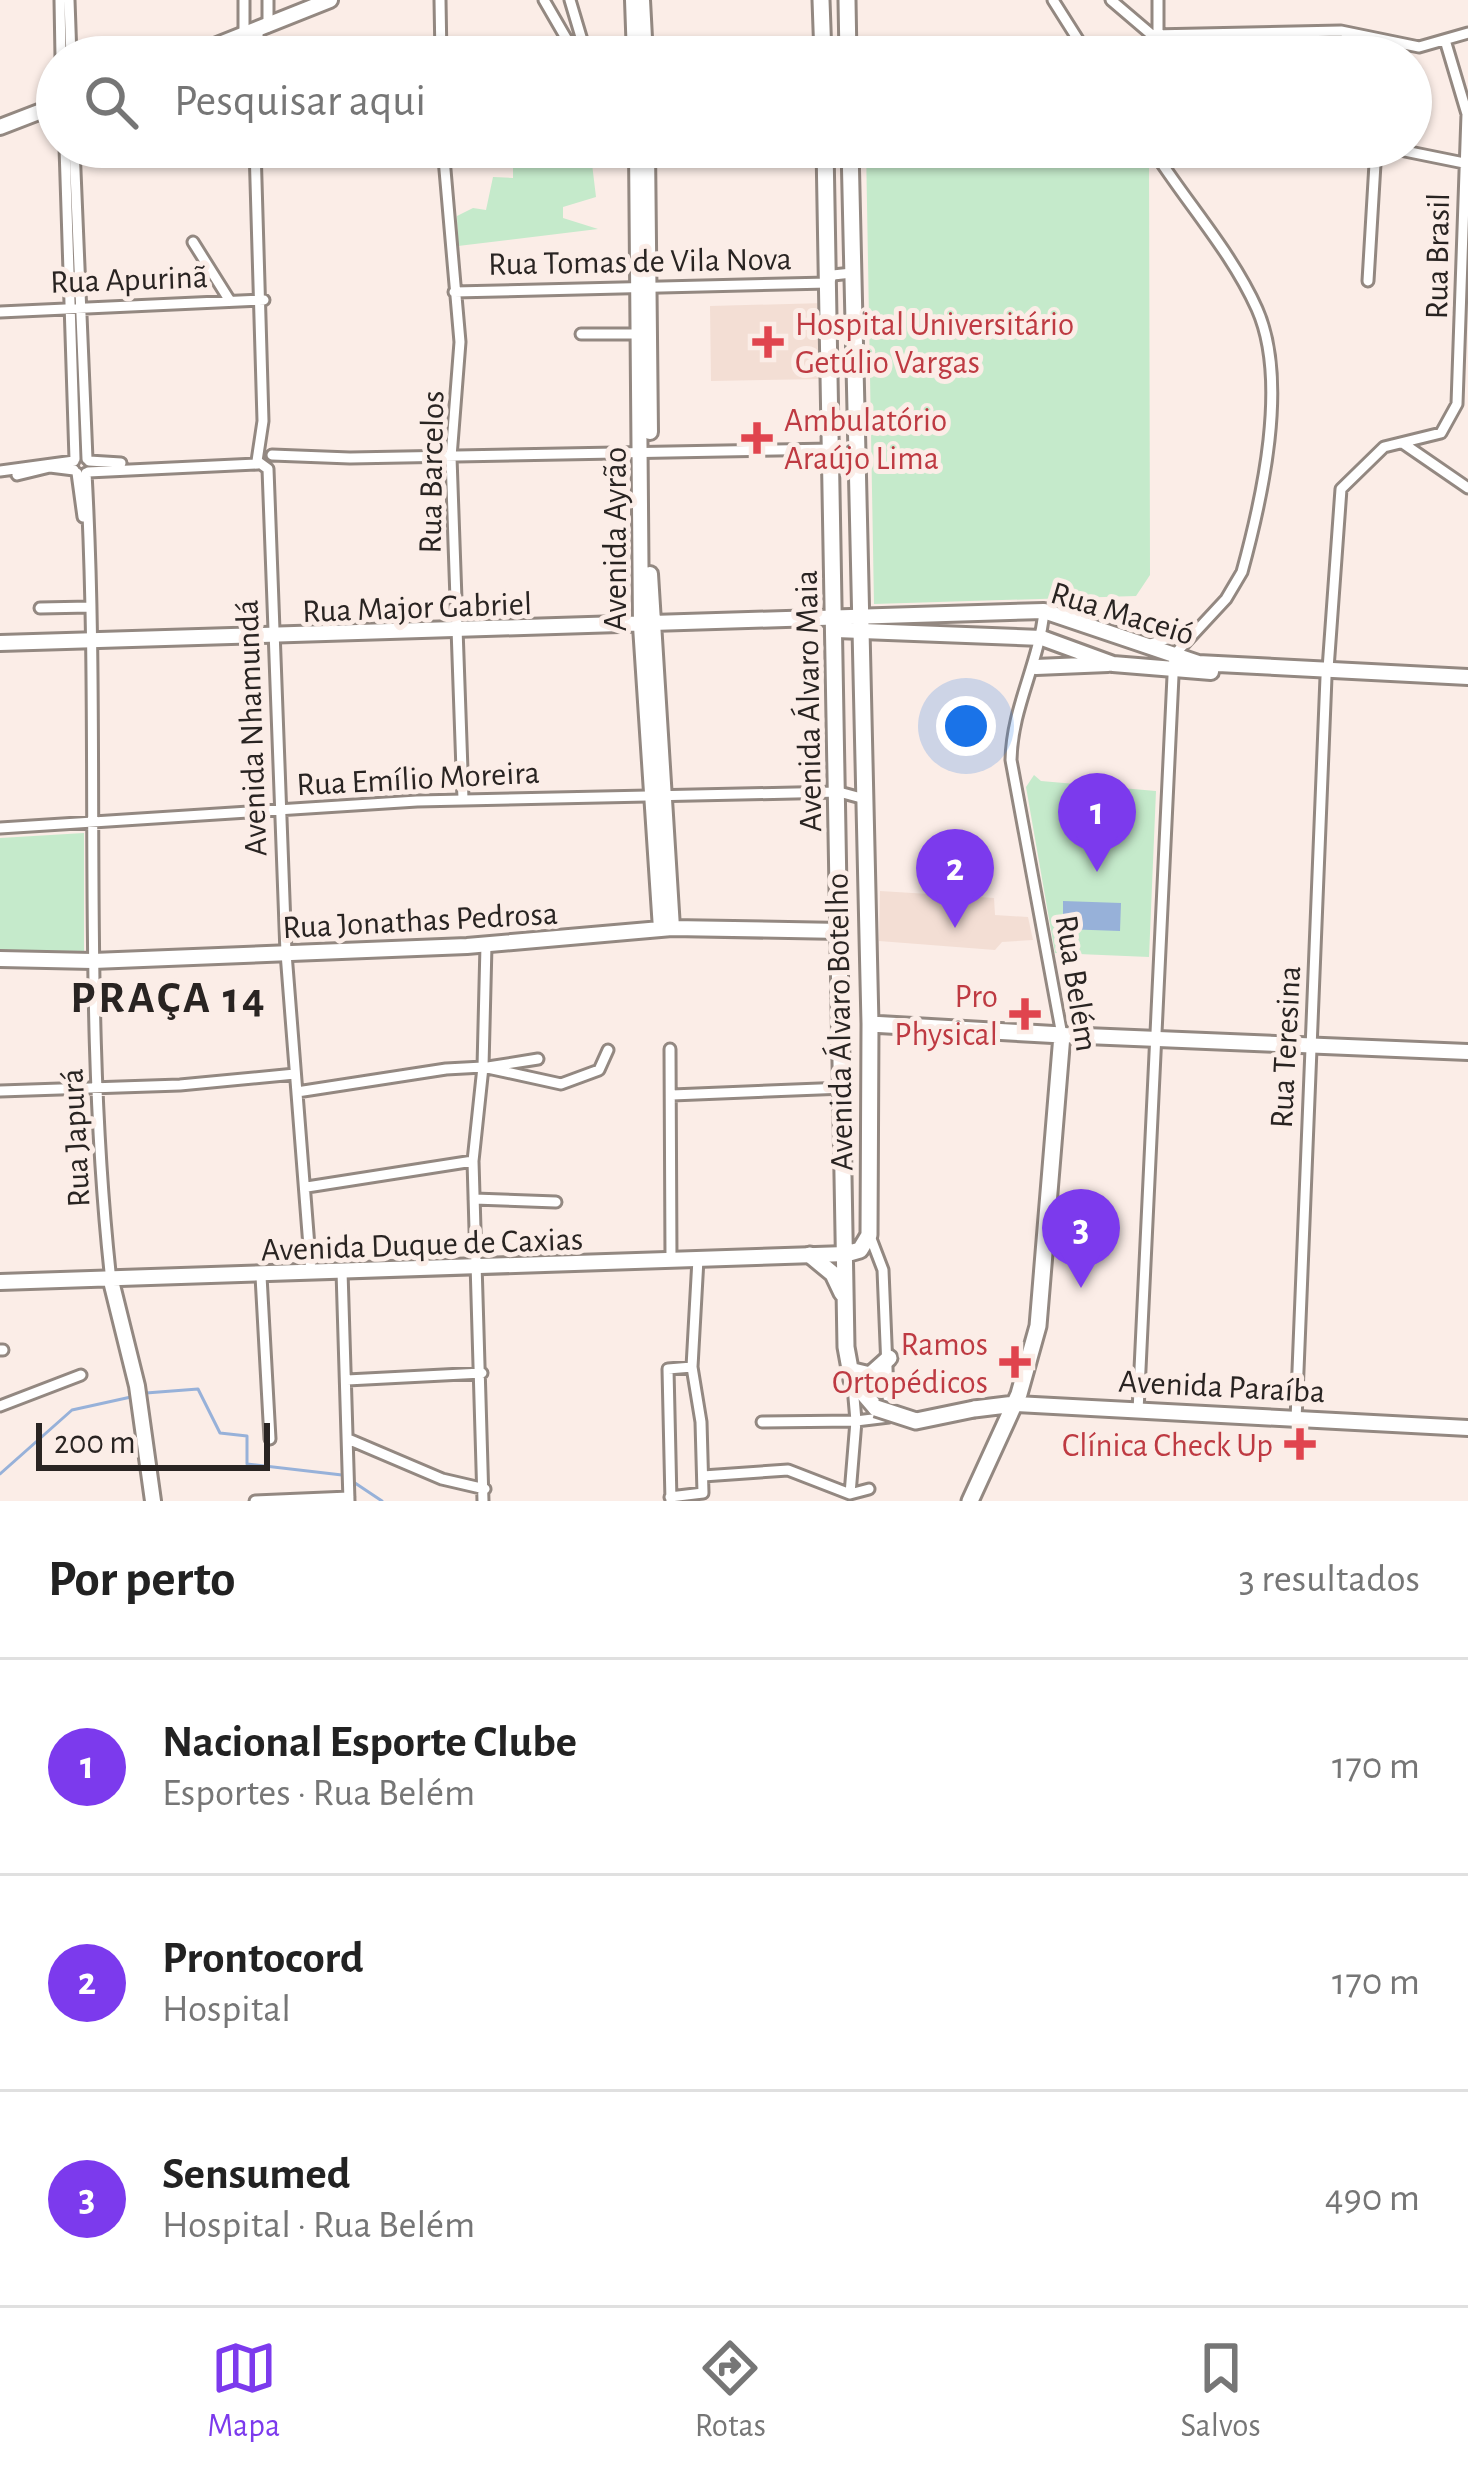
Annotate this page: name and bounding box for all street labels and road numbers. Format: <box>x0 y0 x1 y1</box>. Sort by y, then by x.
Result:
street label: Rua Brasil <box>1421 193 1456 320</box>
street label: Rua Tomas de Vila Nova <box>488 243 792 282</box>
street label: Rua Apurinã <box>50 261 209 300</box>
street label: Rua Barcelos <box>415 390 450 554</box>
street label: Avenida Ayrão <box>600 447 633 631</box>
street label: Avenida Álvaro Maia <box>787 570 828 832</box>
street label: Rua Maceió <box>1047 577 1198 652</box>
street label: Rua Major Gabriel <box>301 588 533 629</box>
street label: Avenida Nhamundá <box>232 599 273 857</box>
street label: Rua Emílio Moreira <box>296 757 541 802</box>
street label: Avenida Álvaro Botelho <box>817 873 860 1171</box>
street label: Rua Jonathas Pedrosa <box>282 898 559 945</box>
street label: Rua Belém <box>1048 913 1103 1054</box>
street label: Rua Teresina <box>1266 965 1307 1129</box>
street label: Rua Japurá <box>56 1068 97 1208</box>
street label: Avenida Duque de Caxias <box>260 1223 584 1268</box>
street label: Avenida Paraíba <box>1118 1366 1326 1409</box>

